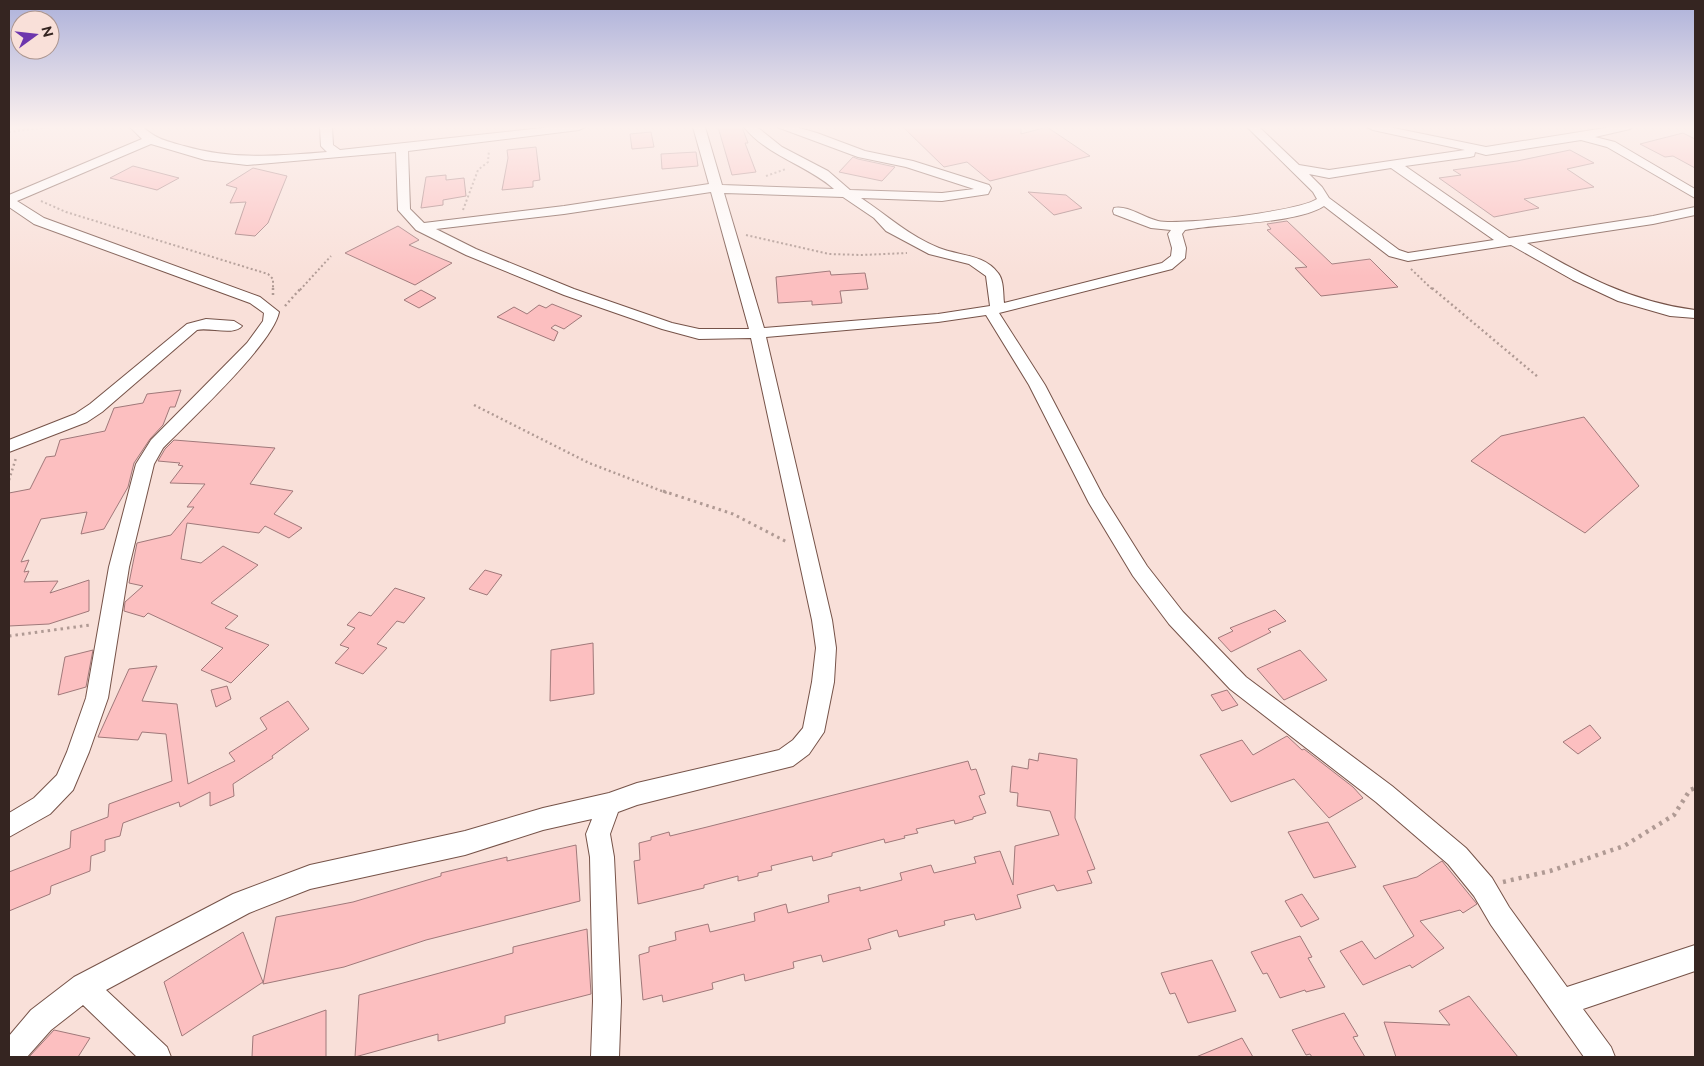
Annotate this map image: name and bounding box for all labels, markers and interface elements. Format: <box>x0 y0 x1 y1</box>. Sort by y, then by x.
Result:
north arrow <box>10 10 60 60</box>
text: N <box>38 24 57 39</box>

